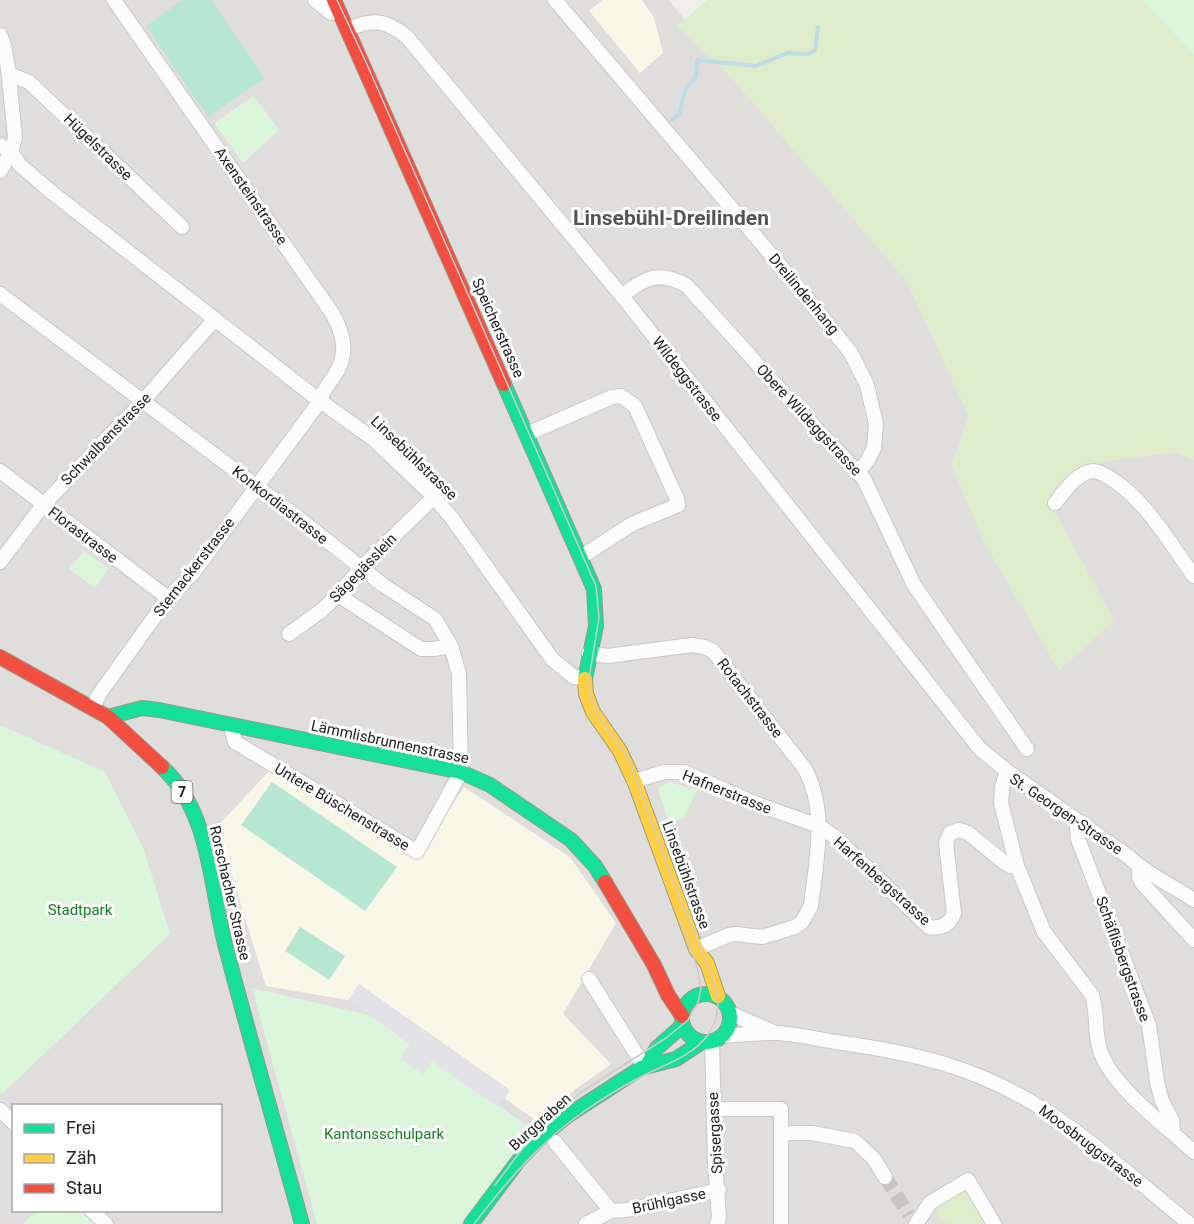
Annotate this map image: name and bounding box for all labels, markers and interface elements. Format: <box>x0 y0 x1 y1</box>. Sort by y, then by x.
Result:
street label: Hügelstrasse <box>60 110 136 184</box>
street label: Axensteinstrasse <box>211 144 291 248</box>
district label: Linsebühl-Dreilinden <box>573 206 769 230</box>
street label: Dreilindenhang <box>765 250 843 338</box>
street label: Speicherstrasse <box>468 275 528 381</box>
street label: Wildeggstrasse <box>648 333 726 425</box>
street label: Obere Wildeggstrasse <box>753 360 865 480</box>
street label: Schwalbenstrasse <box>57 389 155 489</box>
street label: Linsebühlstrasse <box>367 412 461 504</box>
street label: Konkordiastrasse <box>229 462 331 548</box>
street label: Florastrasse <box>45 503 121 567</box>
street label: Sternackerstrasse <box>150 514 238 620</box>
street label: Sägegässlein <box>326 530 400 606</box>
street label: Rotachstrasse <box>713 655 787 741</box>
street label: Lämmlisbrunnenstrasse <box>309 716 471 768</box>
street label: Untere Büschenstrasse <box>271 760 413 854</box>
street label: Hafnerstrasse <box>680 766 774 818</box>
street label: St. Georgen-Strasse <box>1006 770 1126 858</box>
road number: 7 <box>172 781 192 803</box>
street label: Linsebühlstrasse <box>658 819 714 931</box>
street label: Rorschacher Strasse <box>206 824 254 962</box>
street label: Harfenbergstrasse <box>830 833 934 929</box>
street label: Schäflisbergstrasse <box>1092 894 1154 1024</box>
park label: Stadtpark <box>48 901 113 919</box>
street label: Burggraben <box>505 1090 575 1154</box>
street label: Spisergasse <box>704 1092 726 1174</box>
street label: Moosbruggstrasse <box>1035 1101 1147 1191</box>
legend <box>12 1104 222 1212</box>
text: Frei <box>66 1117 96 1138</box>
park label: Kantonsschulpark <box>324 1125 445 1143</box>
text: Zäh <box>66 1147 97 1168</box>
text: Stau <box>66 1177 102 1198</box>
street label: Brühlgasse <box>631 1184 707 1218</box>

